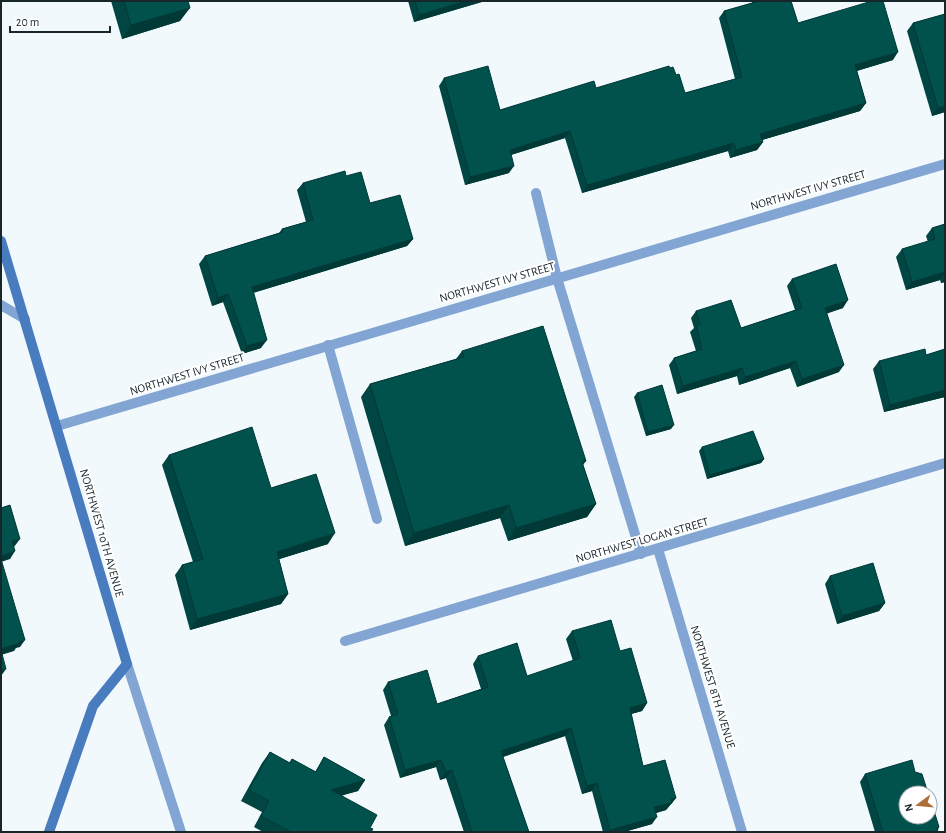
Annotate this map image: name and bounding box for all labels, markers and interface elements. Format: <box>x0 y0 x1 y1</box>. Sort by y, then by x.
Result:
scale bar <box>10 8 110 34</box>
text: 20 m <box>16 16 39 28</box>
street label: NORTHWEST IVY STREET <box>749 168 867 212</box>
street label: NORTHWEST IVY STREET <box>438 260 556 304</box>
street label: NORTHWEST IVY STREET <box>128 351 246 397</box>
street label: NORTHWEST 10TH AVENUE <box>78 468 126 599</box>
street label: NORTHWEST LOGAN STREET <box>574 515 710 565</box>
street label: NORTHWEST 8TH AVENUE <box>689 624 738 750</box>
north arrow <box>898 785 938 825</box>
text: N <box>903 802 915 813</box>

